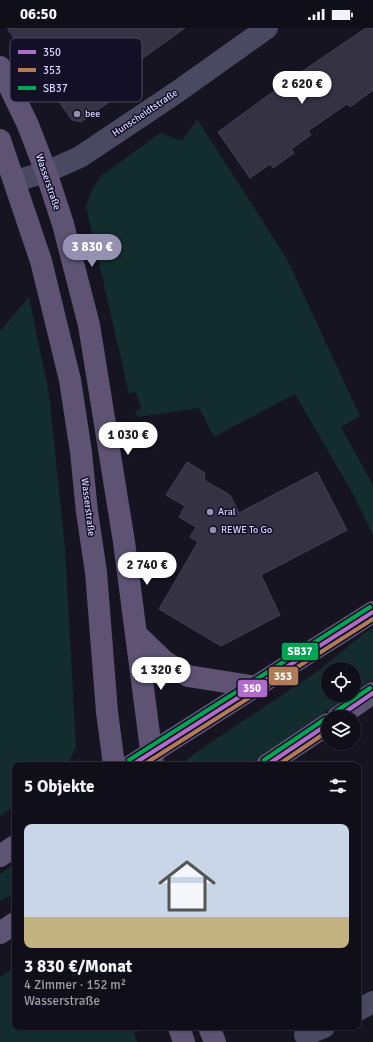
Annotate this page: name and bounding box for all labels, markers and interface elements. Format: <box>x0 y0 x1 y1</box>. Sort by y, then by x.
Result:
text: 06:50 <box>20 5 57 23</box>
legend <box>10 38 142 102</box>
text: 350 <box>43 46 61 59</box>
text: 353 <box>43 64 61 77</box>
pin: 2 620 € <box>265 71 339 105</box>
text: 2 620 € <box>282 76 322 92</box>
text: SB37 <box>43 82 68 95</box>
street label: Hunscheidtstraße <box>110 87 180 139</box>
place label: bee <box>85 108 100 120</box>
marker: bee <box>72 109 82 119</box>
street label: Wasserstraße <box>33 152 63 212</box>
pin: 3 830 € <box>55 234 129 268</box>
text: 3 830 € <box>72 239 112 255</box>
pin: 1 030 € <box>91 422 165 456</box>
text: 1 030 € <box>108 427 148 443</box>
street label: Wasserstraße <box>78 477 98 537</box>
place label: Aral <box>218 506 236 518</box>
marker: Aral <box>205 507 215 517</box>
place label: REWE To Go <box>221 524 272 536</box>
marker: REWE To Go <box>208 525 218 535</box>
pin: 2 740 € <box>110 552 184 586</box>
text: 2 740 € <box>127 557 167 573</box>
line badge: SB37 <box>281 642 319 661</box>
text: SB37 <box>288 645 312 658</box>
pin: 1 320 € <box>124 657 198 691</box>
text: 1 320 € <box>141 662 181 678</box>
map controls <box>321 662 361 750</box>
button: locate <box>321 662 361 702</box>
line badge: 353 <box>268 666 299 686</box>
text: 353 <box>274 670 292 683</box>
line badge: 350 <box>237 679 268 698</box>
text: 350 <box>243 682 261 695</box>
button: layers <box>321 710 361 750</box>
icon: filters <box>327 775 349 797</box>
text: 5 Objekte <box>24 776 95 797</box>
icon: home <box>151 850 223 922</box>
text: 3 830 €/Monat <box>24 956 132 977</box>
text: 4 Zimmer · 152 m² <box>24 977 126 993</box>
text: Wasserstraße <box>24 993 100 1009</box>

